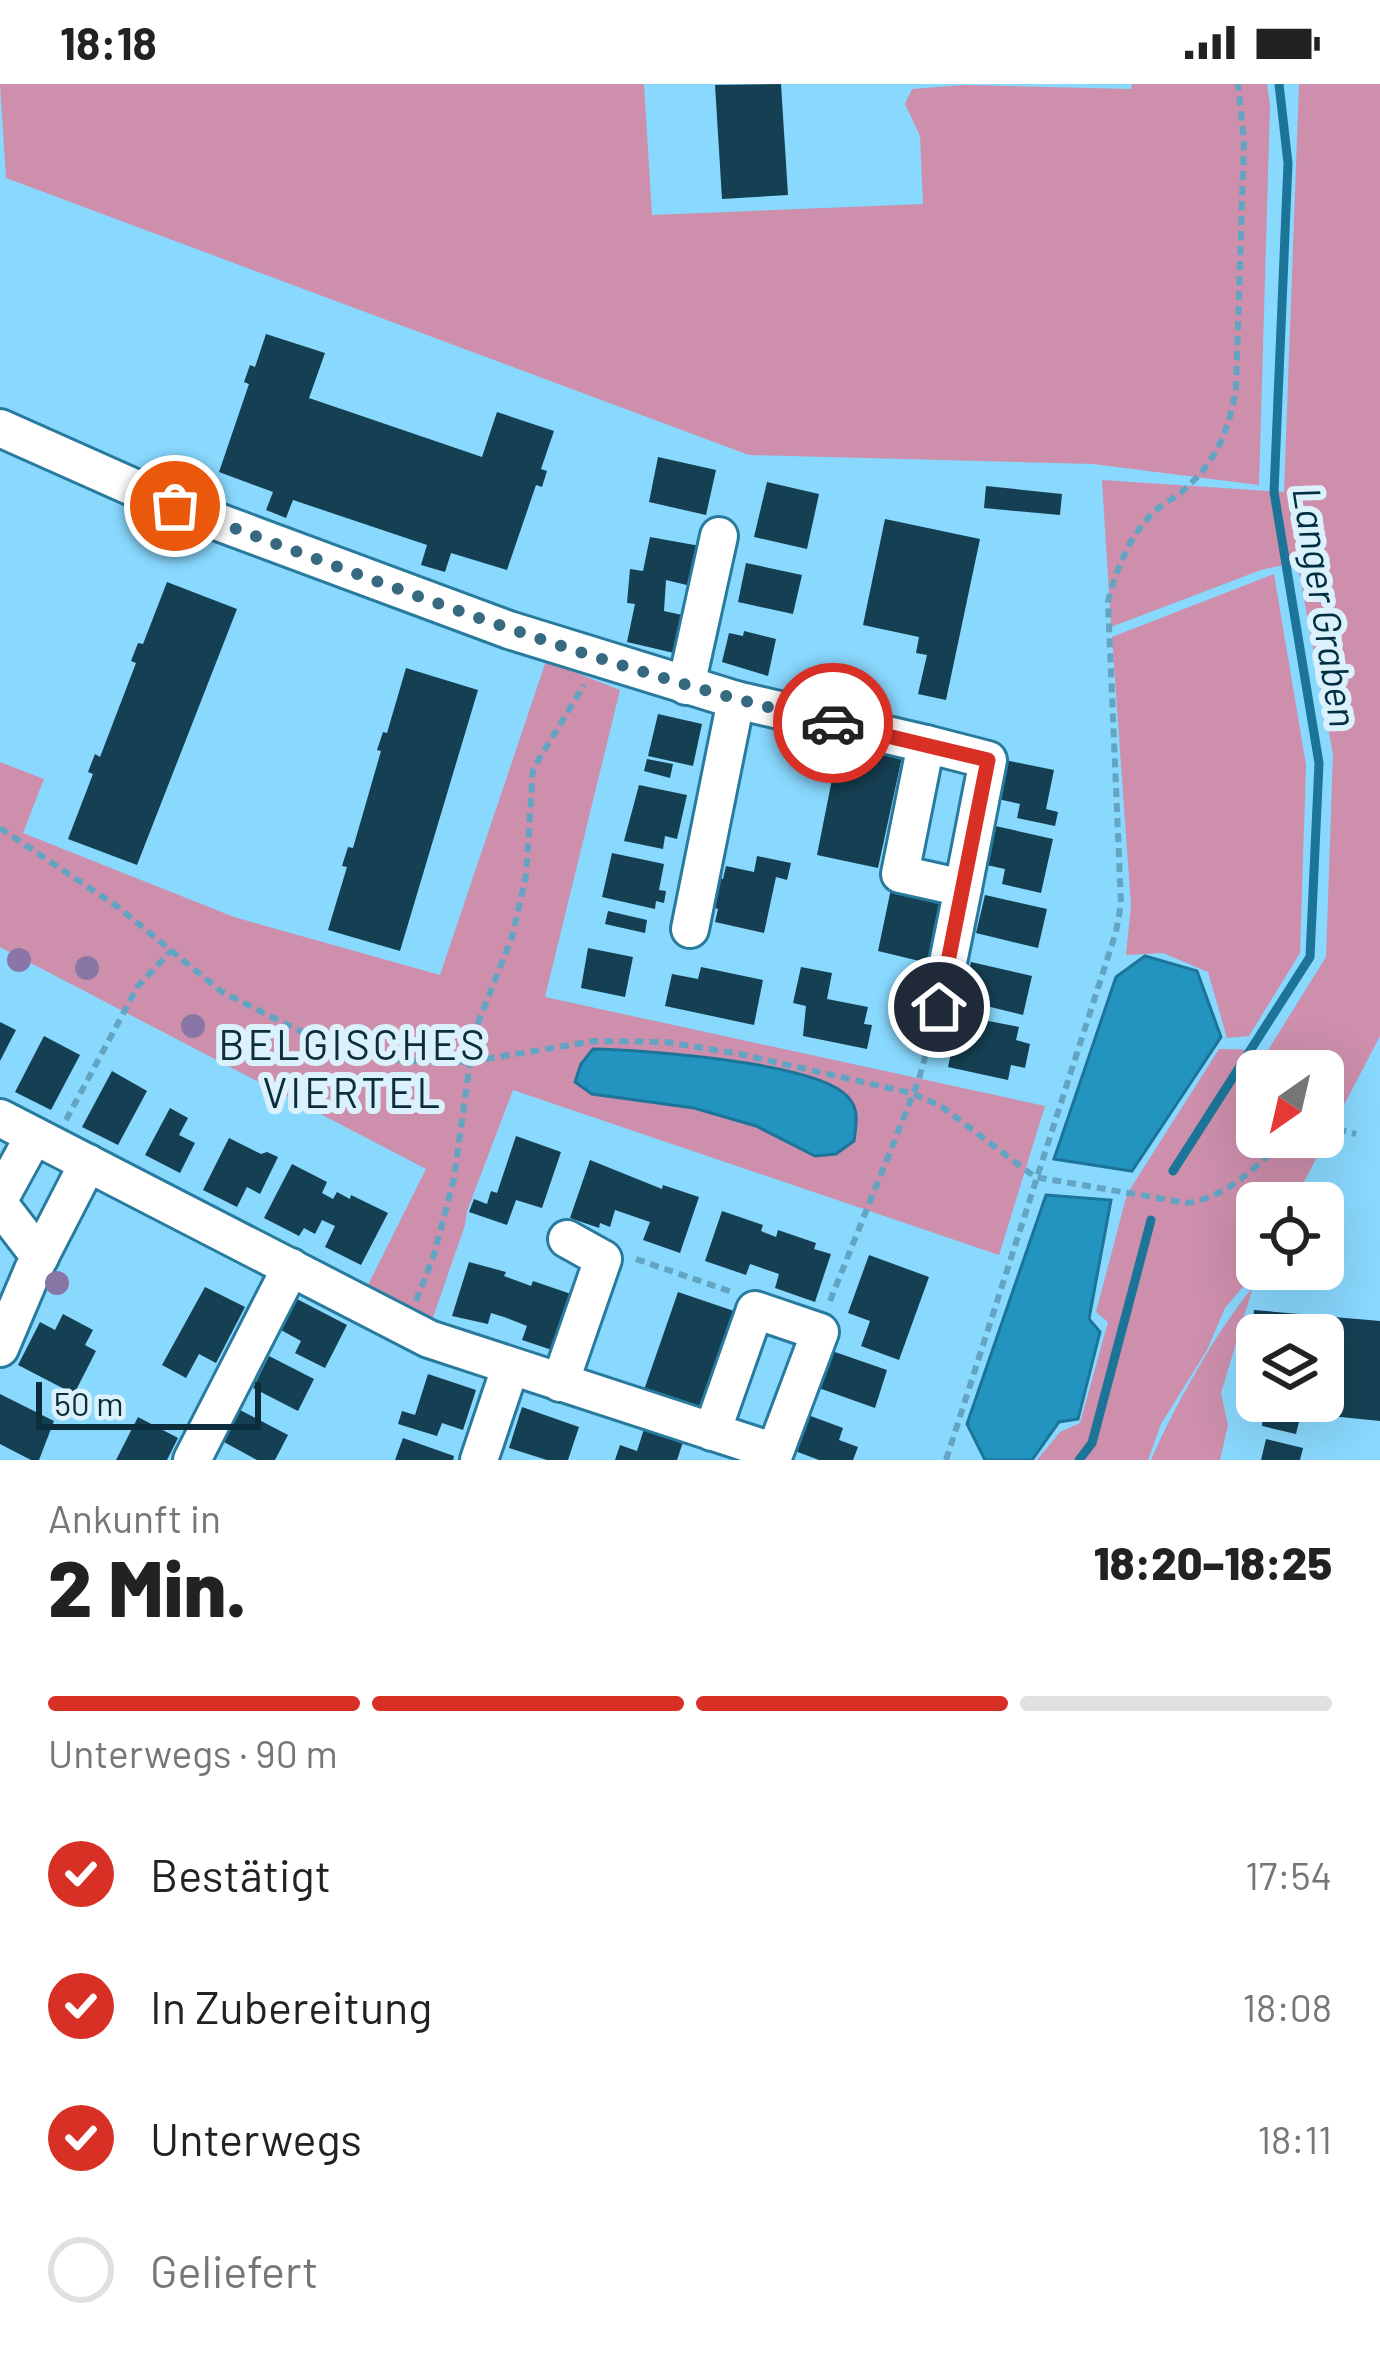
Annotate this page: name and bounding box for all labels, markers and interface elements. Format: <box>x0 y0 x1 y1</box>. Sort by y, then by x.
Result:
text: 18:18 <box>60 15 157 69</box>
pin <box>124 455 226 557</box>
icon: bag <box>142 473 208 539</box>
water label: Langer Graben <box>1284 483 1369 730</box>
courier <box>773 663 893 783</box>
icon: car <box>800 690 866 756</box>
pin <box>888 956 990 1058</box>
icon: home <box>906 974 972 1040</box>
district label: BELGISCHES VIERTEL <box>218 1018 488 1116</box>
north arrow <box>1236 1050 1344 1158</box>
map controls <box>1236 1050 1344 1422</box>
button: locate <box>1236 1182 1344 1290</box>
button: layers <box>1236 1314 1344 1422</box>
scale bar <box>36 1376 261 1429</box>
text: 50 m <box>54 1383 124 1423</box>
text: Ankunft in <box>48 1494 221 1541</box>
text: 18:20–18:25 <box>1094 1535 1332 1589</box>
text: 2 Min. <box>48 1539 247 1633</box>
text: Unterwegs · 90 m <box>48 1729 338 1776</box>
icon: check <box>48 1841 114 1907</box>
text: Bestätigt <box>150 1847 331 1901</box>
text: 17:54 <box>1245 1851 1332 1898</box>
icon: check <box>48 1973 114 2039</box>
text: In Zubereitung <box>150 1979 432 2033</box>
text: 18:08 <box>1242 1983 1332 2030</box>
icon: check <box>48 2105 114 2171</box>
text: Unterwegs <box>150 2111 362 2165</box>
text: 18:11 <box>1257 2115 1332 2162</box>
text: Geliefert <box>150 2243 318 2297</box>

